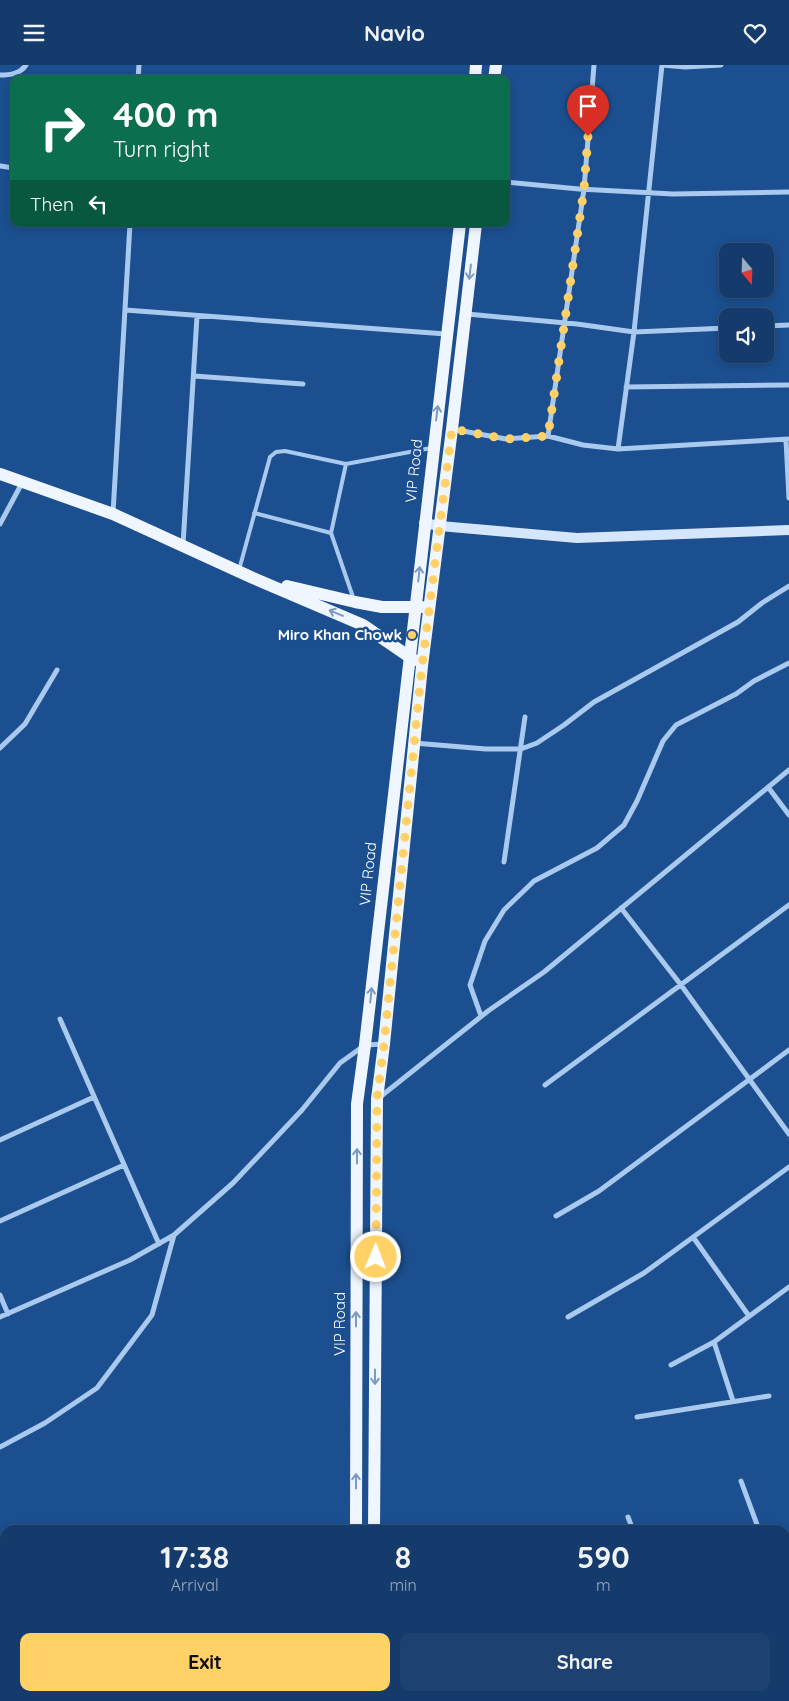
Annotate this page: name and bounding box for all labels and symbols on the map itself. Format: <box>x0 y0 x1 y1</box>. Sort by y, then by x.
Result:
pin <box>567 85 609 136</box>
north arrow <box>719 243 774 297</box>
one-way arrow <box>465 264 475 280</box>
one-way arrow <box>432 405 442 421</box>
street label: VIP Road <box>401 438 426 504</box>
one-way arrow <box>414 567 424 583</box>
one-way arrow <box>329 608 344 618</box>
place label: Miro Khan Chowk <box>278 625 402 644</box>
marker: Miro Khan Chowk <box>406 629 418 641</box>
street label: VIP Road <box>355 841 380 907</box>
one-way arrow <box>366 987 376 1003</box>
one-way arrow <box>352 1149 362 1165</box>
position arrow <box>349 1230 401 1282</box>
street label: VIP Road <box>330 1292 349 1356</box>
one-way arrow <box>351 1311 361 1328</box>
one-way arrow <box>370 1368 380 1385</box>
one-way arrow <box>351 1474 361 1490</box>

